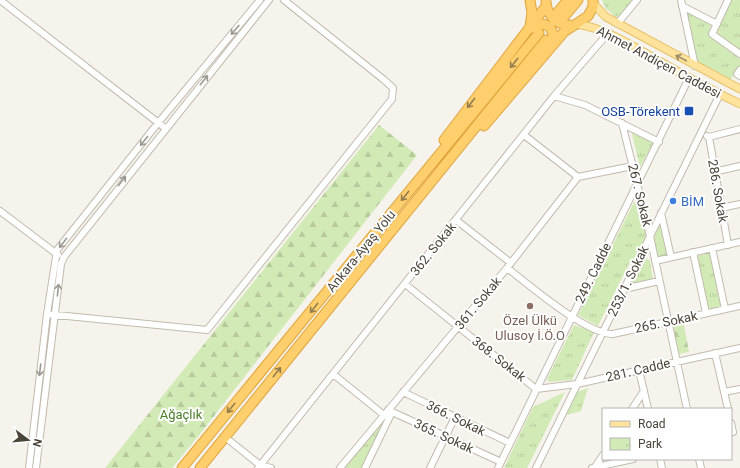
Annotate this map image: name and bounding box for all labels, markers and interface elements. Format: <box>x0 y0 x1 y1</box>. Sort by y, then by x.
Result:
street label: Ahmet Andiçen Caddesi <box>594 23 724 101</box>
one-way arrow <box>231 25 240 35</box>
one-way arrow <box>675 54 687 62</box>
one-way arrow <box>510 58 519 69</box>
one-way arrow <box>199 75 208 85</box>
one-way arrow <box>467 98 476 109</box>
place label: OSB-Törekent <box>601 104 680 119</box>
marker: OSB-Törekent <box>683 105 695 117</box>
one-way arrow <box>139 135 148 146</box>
street label: 286. Sokak <box>705 158 731 224</box>
street label: 267. Sokak <box>625 162 655 228</box>
one-way arrow <box>118 176 127 187</box>
one-way arrow <box>401 191 410 202</box>
place label: BİM <box>681 194 704 209</box>
marker: BİM <box>668 196 678 206</box>
street label: Ankara-Ayaş Yolu <box>324 207 398 295</box>
street label: 362. Sokak <box>407 219 459 279</box>
one-way arrow <box>58 237 67 248</box>
street label: 249. Cadde <box>572 240 614 306</box>
street label: 253/1. Sokak <box>604 243 652 319</box>
street label: 361. Sokak <box>452 273 505 332</box>
one-way arrow <box>55 284 62 297</box>
marker: Özel Ülkü Ulusoy İ.Ö.O <box>525 301 535 311</box>
one-way arrow <box>309 302 318 313</box>
street label: 265. Sokak <box>633 308 699 336</box>
place label: Özel Ülkü Ulusoy İ.Ö.O <box>495 313 565 343</box>
street label: 368. Sokak <box>469 333 529 385</box>
street label: 281. Cadde <box>604 355 672 385</box>
one-way arrow <box>36 363 44 376</box>
one-way arrow <box>273 367 282 378</box>
street label: 366. Sokak <box>424 397 488 439</box>
one-way arrow <box>227 403 236 414</box>
park label: Ağaçlık <box>160 407 203 422</box>
legend <box>602 408 732 460</box>
street label: 365. Sokak <box>412 416 477 456</box>
text: Road <box>638 417 666 431</box>
north arrow <box>8 420 48 460</box>
text: N <box>30 437 44 448</box>
text: Park <box>638 437 663 451</box>

